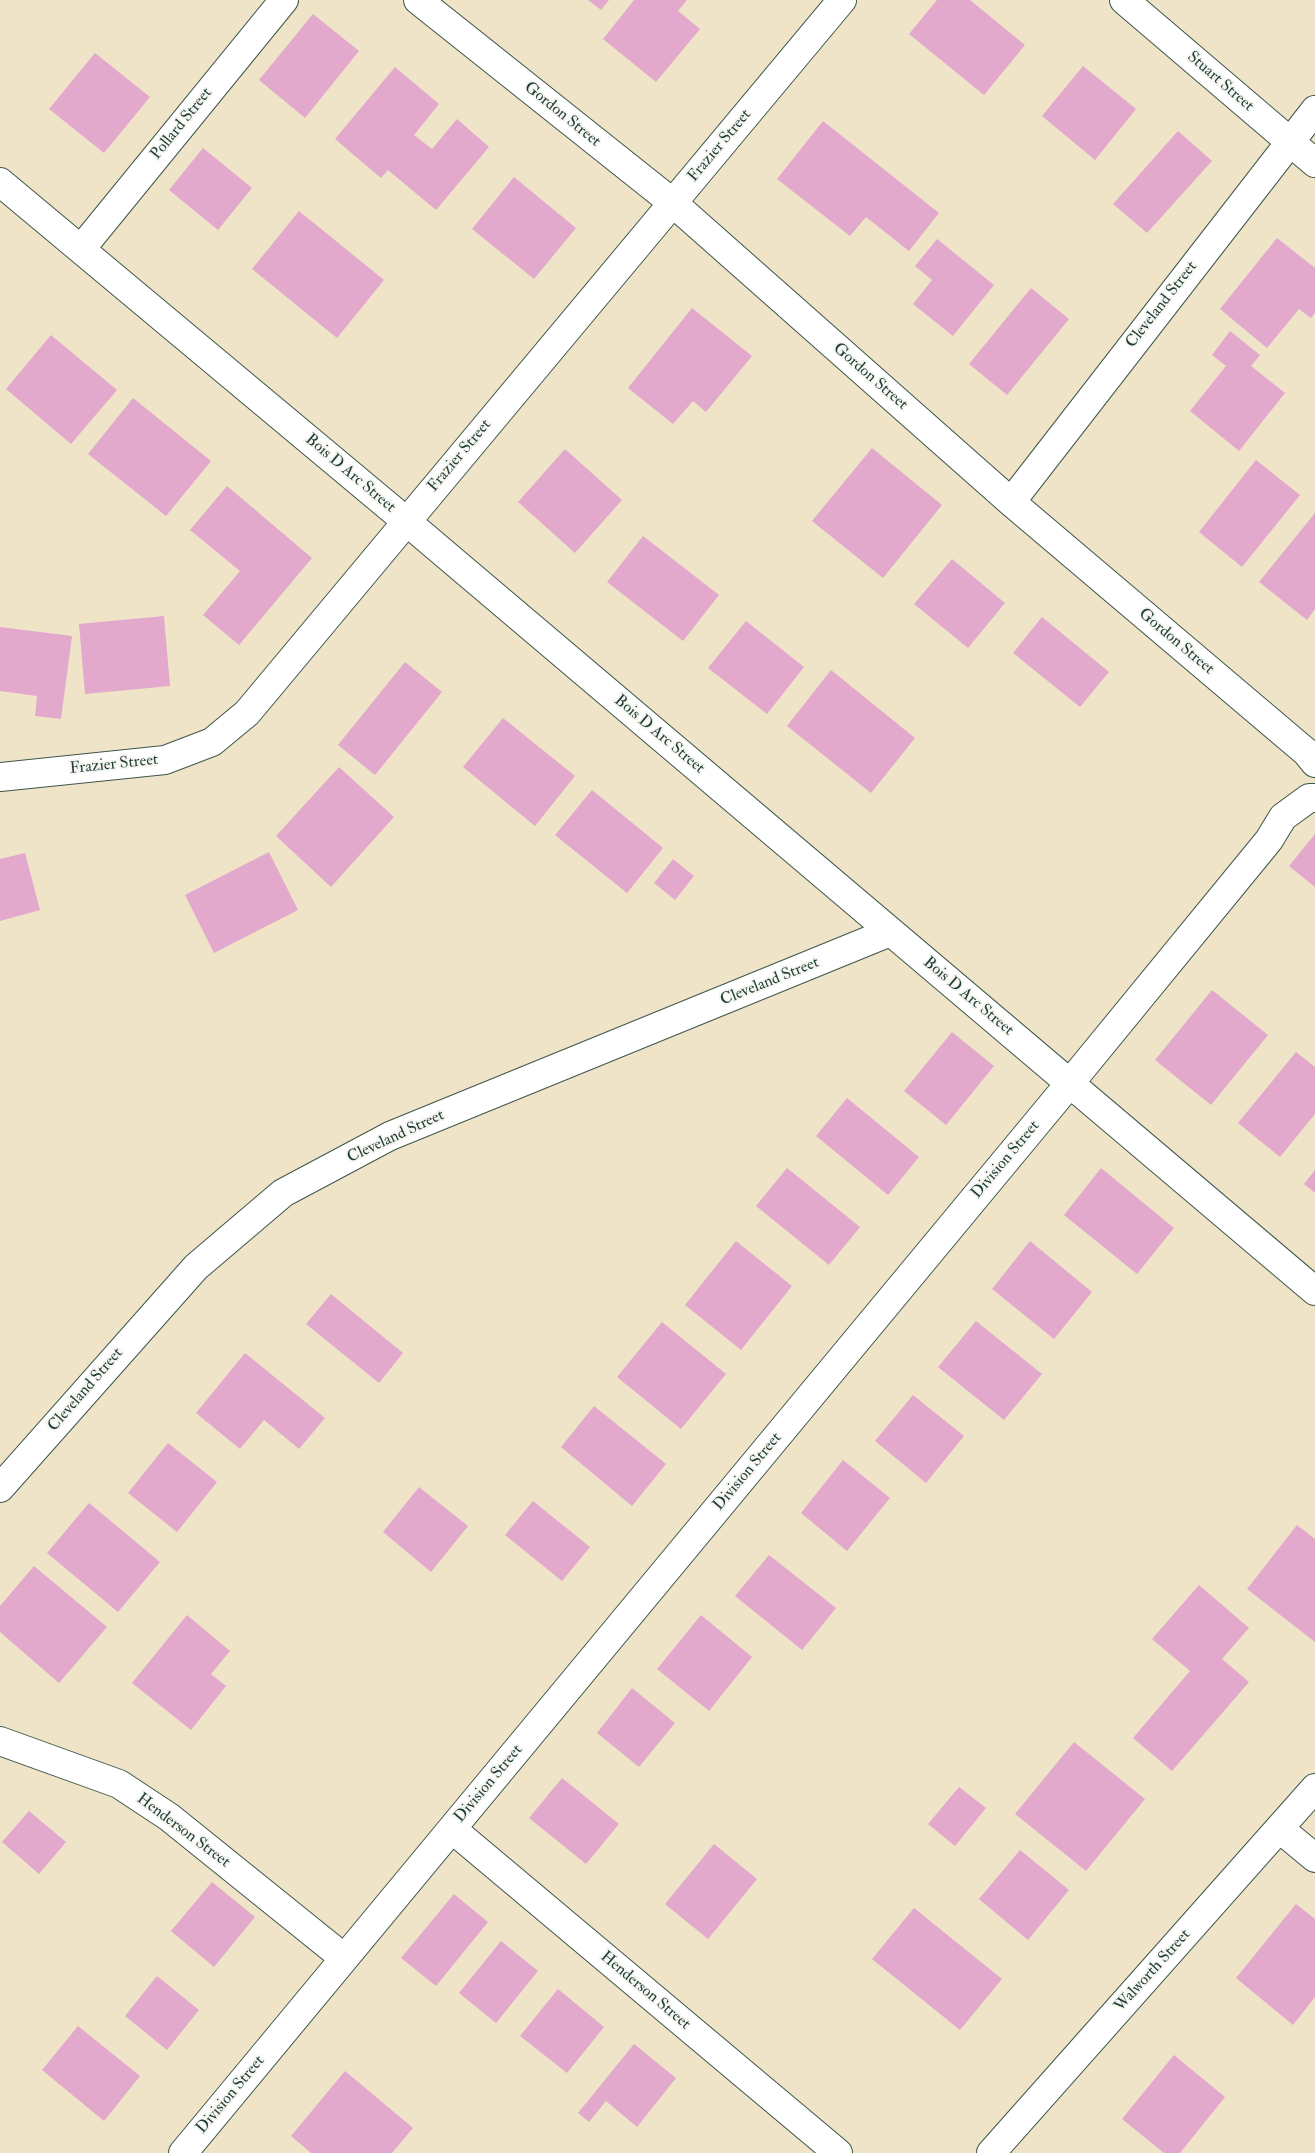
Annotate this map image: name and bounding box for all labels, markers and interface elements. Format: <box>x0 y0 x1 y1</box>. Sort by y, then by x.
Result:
street label: Stuart Street <box>1183 48 1257 116</box>
street label: Gordon Street <box>520 78 604 152</box>
street label: Pollard Street <box>147 84 217 164</box>
street label: Frazier Street <box>684 106 756 186</box>
street label: Cleveland Street <box>1122 258 1202 352</box>
street label: Gordon Street <box>829 339 911 415</box>
street label: Frazier Street <box>424 416 496 496</box>
street label: Bois D Arc Street <box>301 431 399 517</box>
street label: Gordon Street <box>1134 605 1218 679</box>
street label: Bois D Arc Street <box>610 692 708 778</box>
street label: Frazier Street <box>69 751 159 779</box>
street label: Cleveland Street <box>718 954 822 1010</box>
street label: Bois D Arc Street <box>919 954 1017 1040</box>
street label: Cleveland Street <box>345 1106 447 1168</box>
street label: Division Street <box>968 1117 1044 1203</box>
street label: Cleveland Street <box>44 1344 128 1436</box>
street label: Division Street <box>710 1429 786 1515</box>
street label: Division Street <box>451 1741 527 1827</box>
street label: Henderson Street <box>133 1790 233 1872</box>
street label: Walworth Street <box>1111 1926 1195 2016</box>
street label: Henderson Street <box>596 1948 694 2034</box>
street label: Division Street <box>193 2052 269 2138</box>

